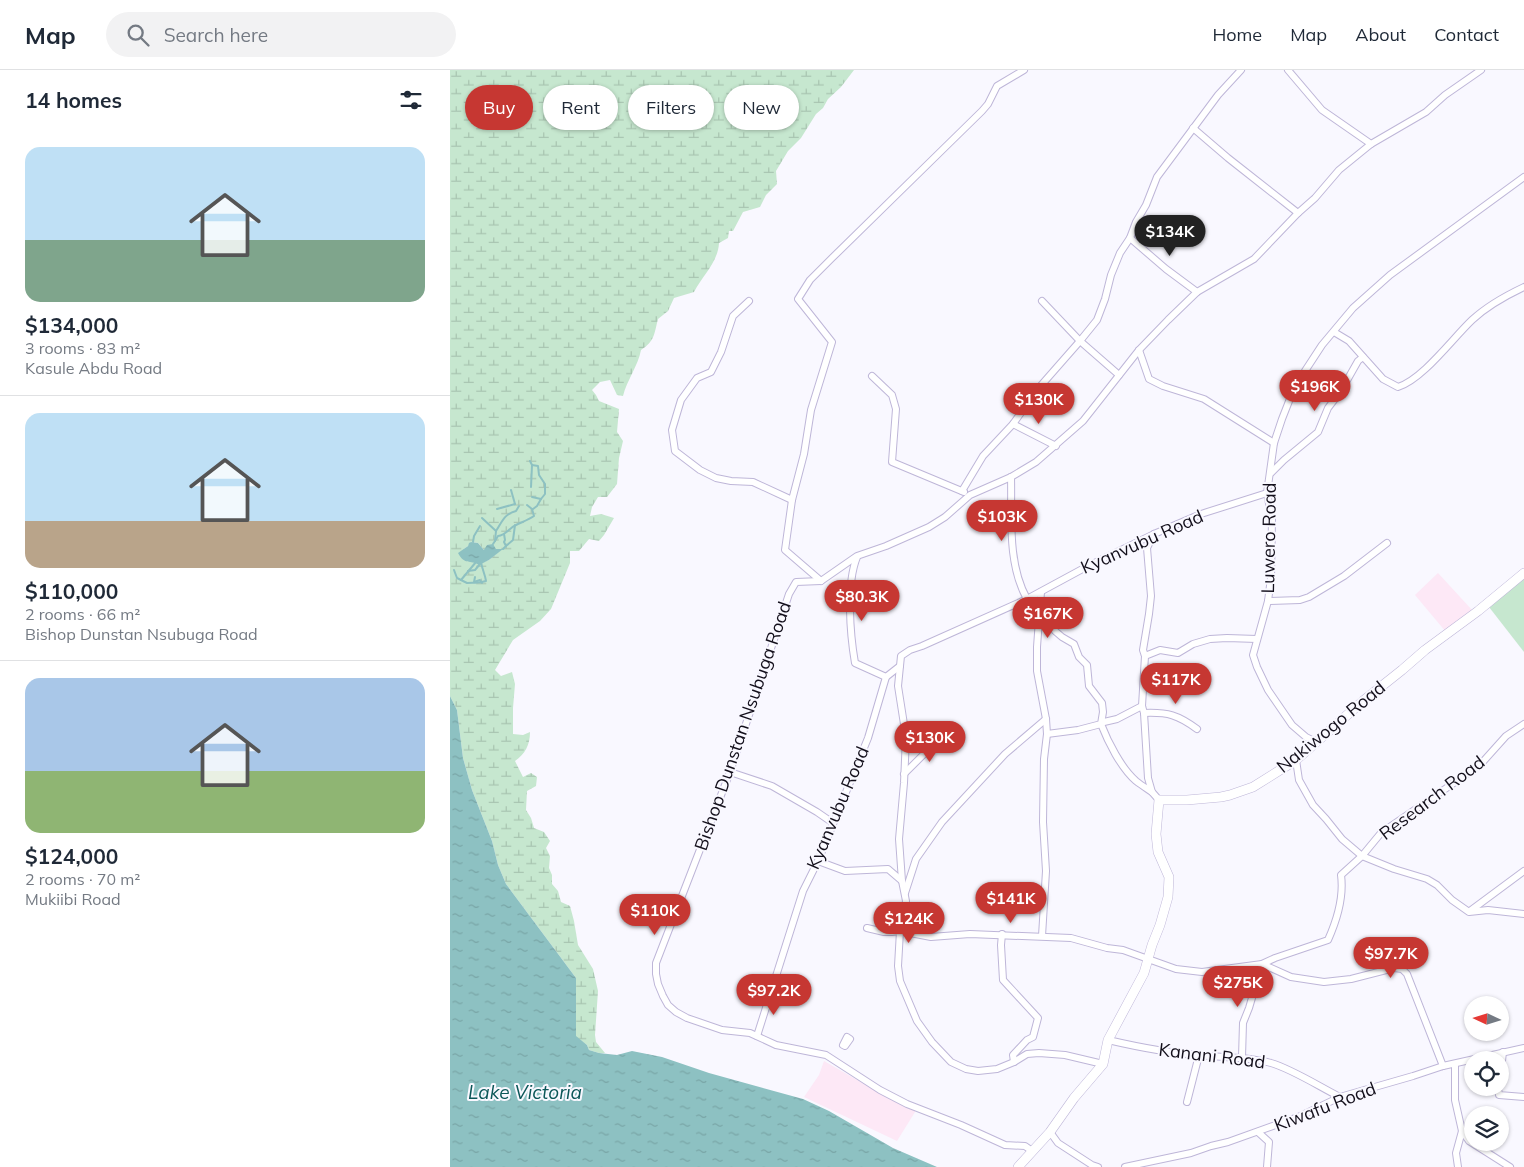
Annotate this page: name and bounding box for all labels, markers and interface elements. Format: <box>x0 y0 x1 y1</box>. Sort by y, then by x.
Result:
search box <box>106 12 456 57</box>
text: Map <box>25 20 76 50</box>
icon: search <box>124 21 152 49</box>
text: Search here <box>164 23 268 47</box>
text: Home <box>1212 23 1262 46</box>
text: Map <box>1290 23 1327 46</box>
text: About <box>1355 23 1406 46</box>
text: Contact <box>1434 23 1499 46</box>
chip: Buy <box>465 85 533 130</box>
chip: Rent <box>543 85 618 130</box>
chip: Filters <box>628 85 714 130</box>
chip: New <box>724 85 799 130</box>
icon: filters <box>397 86 425 114</box>
text: 14 homes <box>25 87 122 113</box>
icon: home <box>180 180 270 270</box>
pin: $134K <box>1135 214 1205 257</box>
text: $134K <box>1145 221 1195 241</box>
text: $134,000 <box>25 312 118 338</box>
text: 3 rooms · 83 m² <box>25 338 140 358</box>
text: Kasule Abdu Road <box>25 358 162 378</box>
pin: $196K <box>1280 370 1350 412</box>
text: $196K <box>1290 376 1340 396</box>
pin: $130K <box>1004 382 1074 425</box>
text: $130K <box>1014 389 1064 409</box>
icon: home <box>180 445 270 535</box>
street label: Luwero Road <box>1256 482 1281 594</box>
pin: $103K <box>967 500 1037 542</box>
street label: Kyanvubu Road <box>1077 504 1207 579</box>
text: $103K <box>977 506 1027 526</box>
text: $110,000 <box>25 578 118 604</box>
pin: $80.3K <box>821 580 903 622</box>
text: $80.3K <box>835 586 889 606</box>
pin: $167K <box>1013 596 1083 639</box>
street label: Bishop Dunstan Nsubuga Road <box>689 598 796 853</box>
text: $167K <box>1023 603 1073 623</box>
text: 2 rooms · 66 m² <box>25 604 140 624</box>
text: Bishop Dunstan Nsubuga Road <box>25 624 258 644</box>
pin: $117K <box>1141 662 1211 705</box>
text: $117K <box>1151 669 1201 689</box>
street label: Nakiwogo Road <box>1272 676 1390 778</box>
icon: home <box>180 710 270 800</box>
pin: $130K <box>895 720 965 763</box>
text: $130K <box>905 727 955 747</box>
street label: Kyanvubu Road <box>801 743 874 873</box>
street label: Research Road <box>1374 750 1489 845</box>
text: $124,000 <box>25 843 118 869</box>
text: 2 rooms · 70 m² <box>25 869 140 889</box>
pin: $141K <box>976 882 1046 924</box>
text: $141K <box>986 888 1036 908</box>
text: Mukiibi Road <box>25 889 121 909</box>
pin: $110K <box>620 894 690 936</box>
text: $110K <box>630 900 680 920</box>
pin: $124K <box>874 902 944 944</box>
text: $124K <box>884 908 934 928</box>
pin: $97.7K <box>1350 936 1432 979</box>
text: $97.7K <box>1364 943 1418 963</box>
pin: $275K <box>1203 966 1273 1008</box>
text: $275K <box>1213 972 1263 992</box>
pin: $97.2K <box>733 974 815 1016</box>
text: $97.2K <box>747 980 801 1000</box>
north arrow <box>1464 996 1509 1041</box>
map controls <box>1464 996 1509 1151</box>
street label: Kanani Road <box>1157 1038 1267 1073</box>
button: locate <box>1464 1051 1509 1096</box>
street label: Kiwafu Road <box>1271 1077 1379 1136</box>
water label: Lake Victoria <box>468 1080 582 1104</box>
button: layers <box>1464 1106 1509 1151</box>

